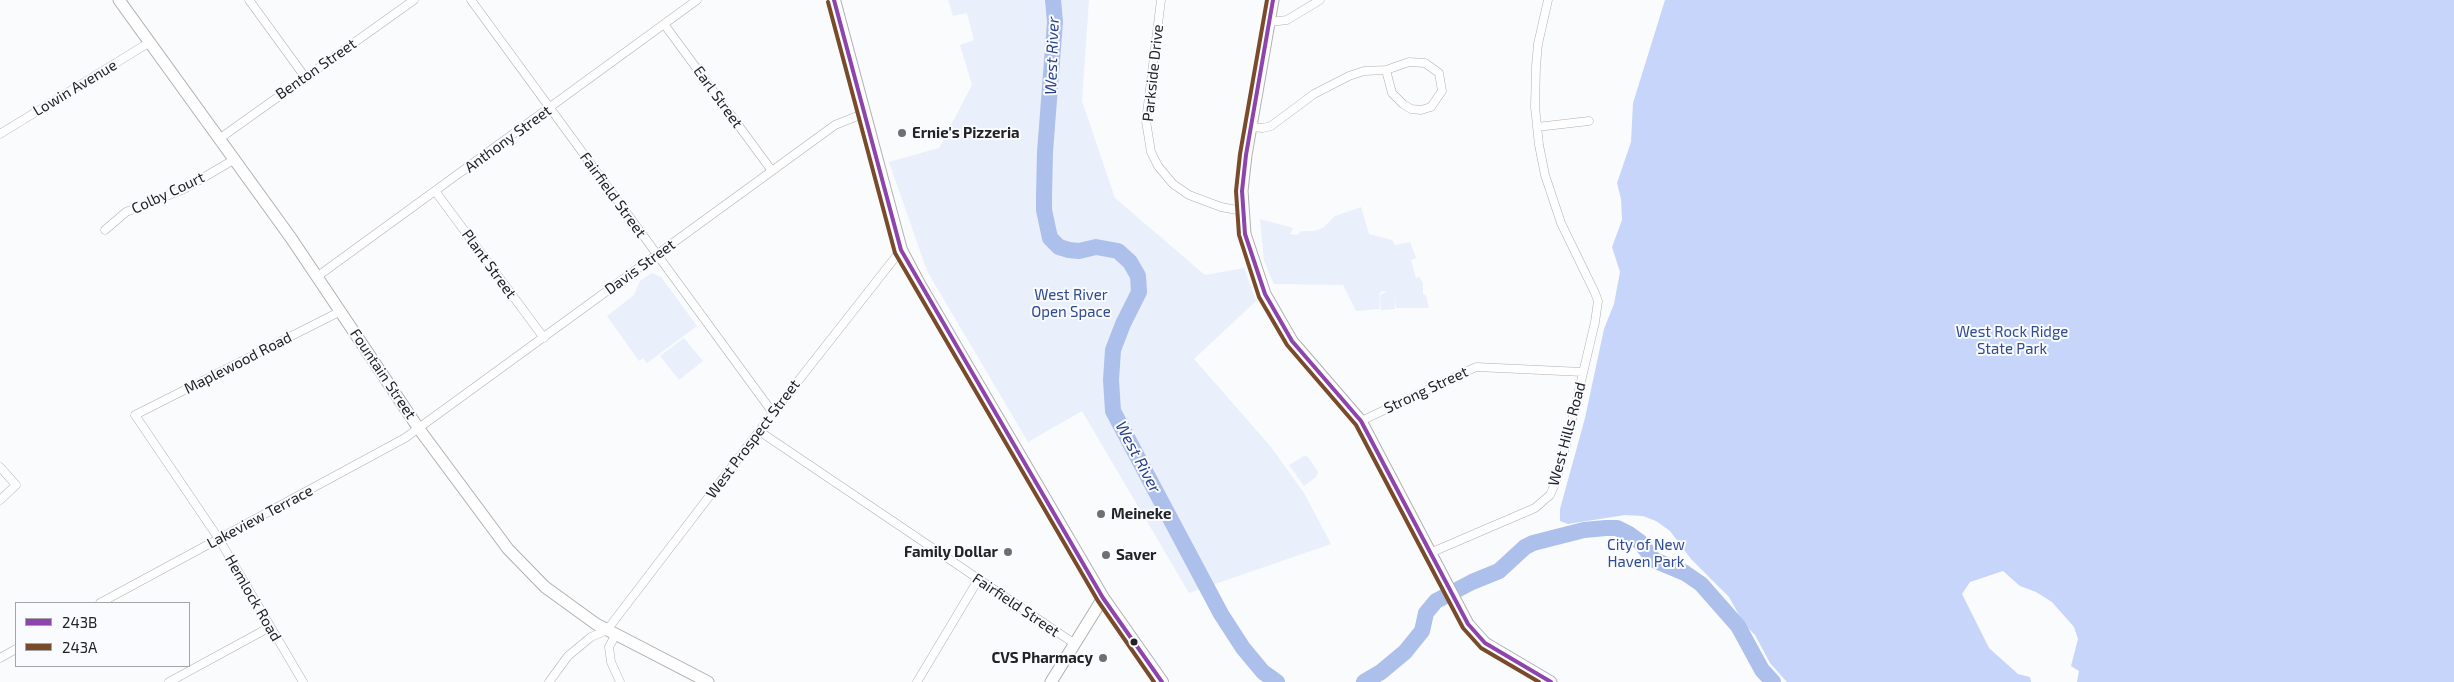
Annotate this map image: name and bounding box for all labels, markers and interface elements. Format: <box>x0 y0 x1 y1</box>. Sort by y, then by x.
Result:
water label: West River <box>1041 16 1063 96</box>
street label: Parkside Drive <box>1139 24 1167 122</box>
street label: Benton Street <box>272 35 360 103</box>
street label: Lowin Avenue <box>30 56 120 120</box>
street label: Earl Street <box>690 63 746 131</box>
street label: Anthony Street <box>461 102 555 176</box>
place label: Ernie's Pizzeria <box>912 124 1020 142</box>
marker: Ernie's Pizzeria <box>896 127 908 139</box>
street label: Fairfield Street <box>576 149 650 241</box>
street label: Colby Court <box>129 168 207 218</box>
street label: Plant Street <box>458 226 520 302</box>
street label: Davis Street <box>601 235 679 299</box>
park label: West River Open Space <box>1031 286 1111 321</box>
park label: West Rock Ridge State Park <box>1956 323 2068 358</box>
street label: Fountain Street <box>346 325 420 423</box>
street label: Maplewood Road <box>181 328 295 398</box>
street label: Strong Street <box>1381 363 1471 417</box>
street label: West Prospect Street <box>702 376 804 502</box>
street label: West Hills Road <box>1544 380 1590 488</box>
water label: West River <box>1111 418 1165 496</box>
street label: Lakeview Terrace <box>204 481 316 553</box>
place label: Meineke <box>1111 505 1171 523</box>
marker: Meineke <box>1095 508 1107 520</box>
park label: City of New Haven Park <box>1607 536 1685 571</box>
place label: Family Dollar <box>904 543 998 561</box>
marker: Family Dollar <box>1002 546 1014 558</box>
place label: Saver <box>1116 546 1156 564</box>
marker: Saver <box>1100 549 1112 561</box>
street label: Hemlock Road <box>221 551 285 645</box>
street label: Fairfield Street <box>969 569 1063 641</box>
legend <box>15 602 190 667</box>
text: 243B <box>62 613 97 631</box>
unlabelled marker <box>1129 637 1139 647</box>
text: 243A <box>62 638 97 656</box>
place label: CVS Pharmacy <box>991 649 1093 667</box>
marker: CVS Pharmacy <box>1097 652 1109 664</box>

